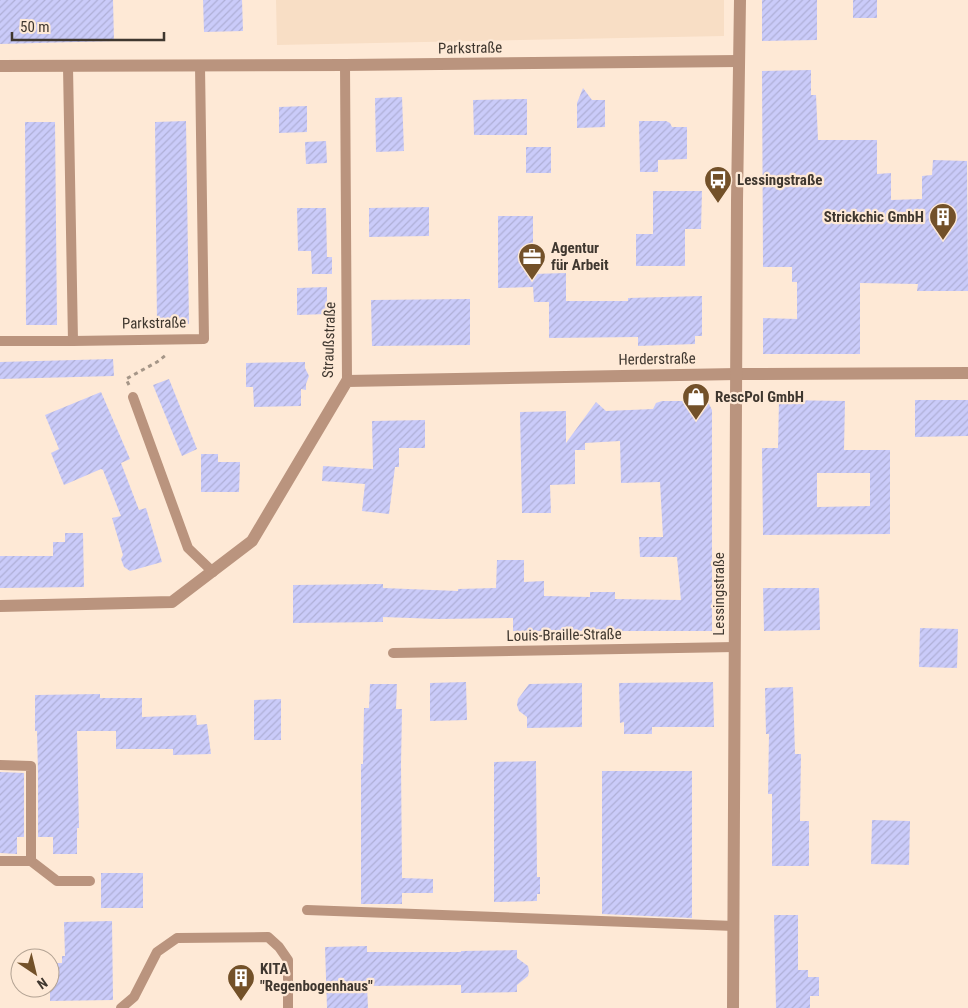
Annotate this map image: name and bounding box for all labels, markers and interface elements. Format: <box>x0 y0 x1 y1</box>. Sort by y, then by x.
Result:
scale bar <box>12 10 165 42</box>
text: 50 m <box>20 18 50 36</box>
street label: Parkstraße <box>438 38 502 58</box>
bus stop icon: Lessingstraße <box>703 165 733 204</box>
place label: Lessingstraße <box>737 171 822 189</box>
building icon: Strickchic GmbH <box>928 202 958 241</box>
place label: Strickchic GmbH <box>824 208 924 226</box>
place label: Agentur für Arbeit <box>551 239 609 274</box>
office icon: Agentur für Arbeit <box>517 242 547 281</box>
street label: Straußstraße <box>319 302 339 378</box>
street label: Parkstraße <box>122 313 186 333</box>
street label: Herderstraße <box>618 349 696 369</box>
shop icon: RescPol GmbH <box>681 382 711 421</box>
place label: RescPol GmbH <box>715 388 804 406</box>
street label: Lessingstraße <box>710 552 728 636</box>
street label: Louis-Braille-Straße <box>506 625 622 645</box>
north arrow <box>10 948 60 998</box>
place label: KITA "Regenbogenhaus" <box>260 960 373 995</box>
building icon: KITA "Regenbogenhaus" <box>226 963 256 1002</box>
text: N <box>34 975 51 993</box>

